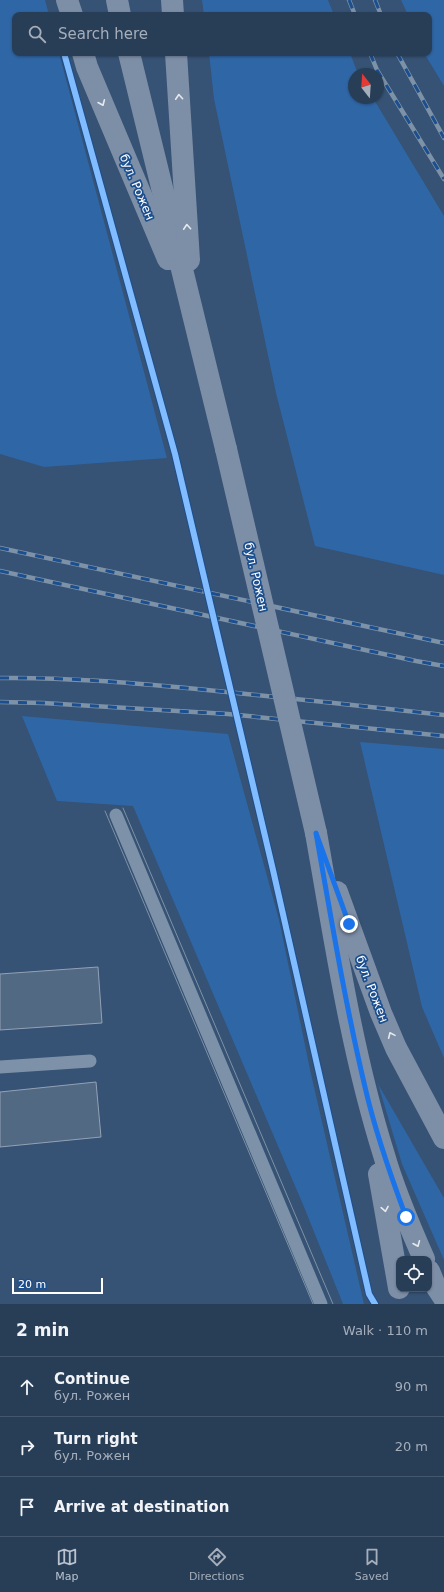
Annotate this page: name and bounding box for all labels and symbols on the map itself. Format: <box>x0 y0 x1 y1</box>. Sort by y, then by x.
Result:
north arrow <box>348 68 384 104</box>
one-way arrow <box>174 94 183 100</box>
one-way arrow <box>97 99 105 107</box>
street label: бул. Рожен <box>117 152 157 222</box>
one-way arrow <box>183 224 192 230</box>
street label: бул. Рожен <box>241 541 271 613</box>
route end <box>340 915 358 933</box>
street label: бул. Рожен <box>353 954 391 1024</box>
one-way arrow <box>387 1032 395 1039</box>
one-way arrow <box>381 1206 389 1212</box>
route start <box>397 1208 415 1226</box>
one-way arrow <box>412 1239 420 1247</box>
scale bar <box>12 1276 103 1295</box>

